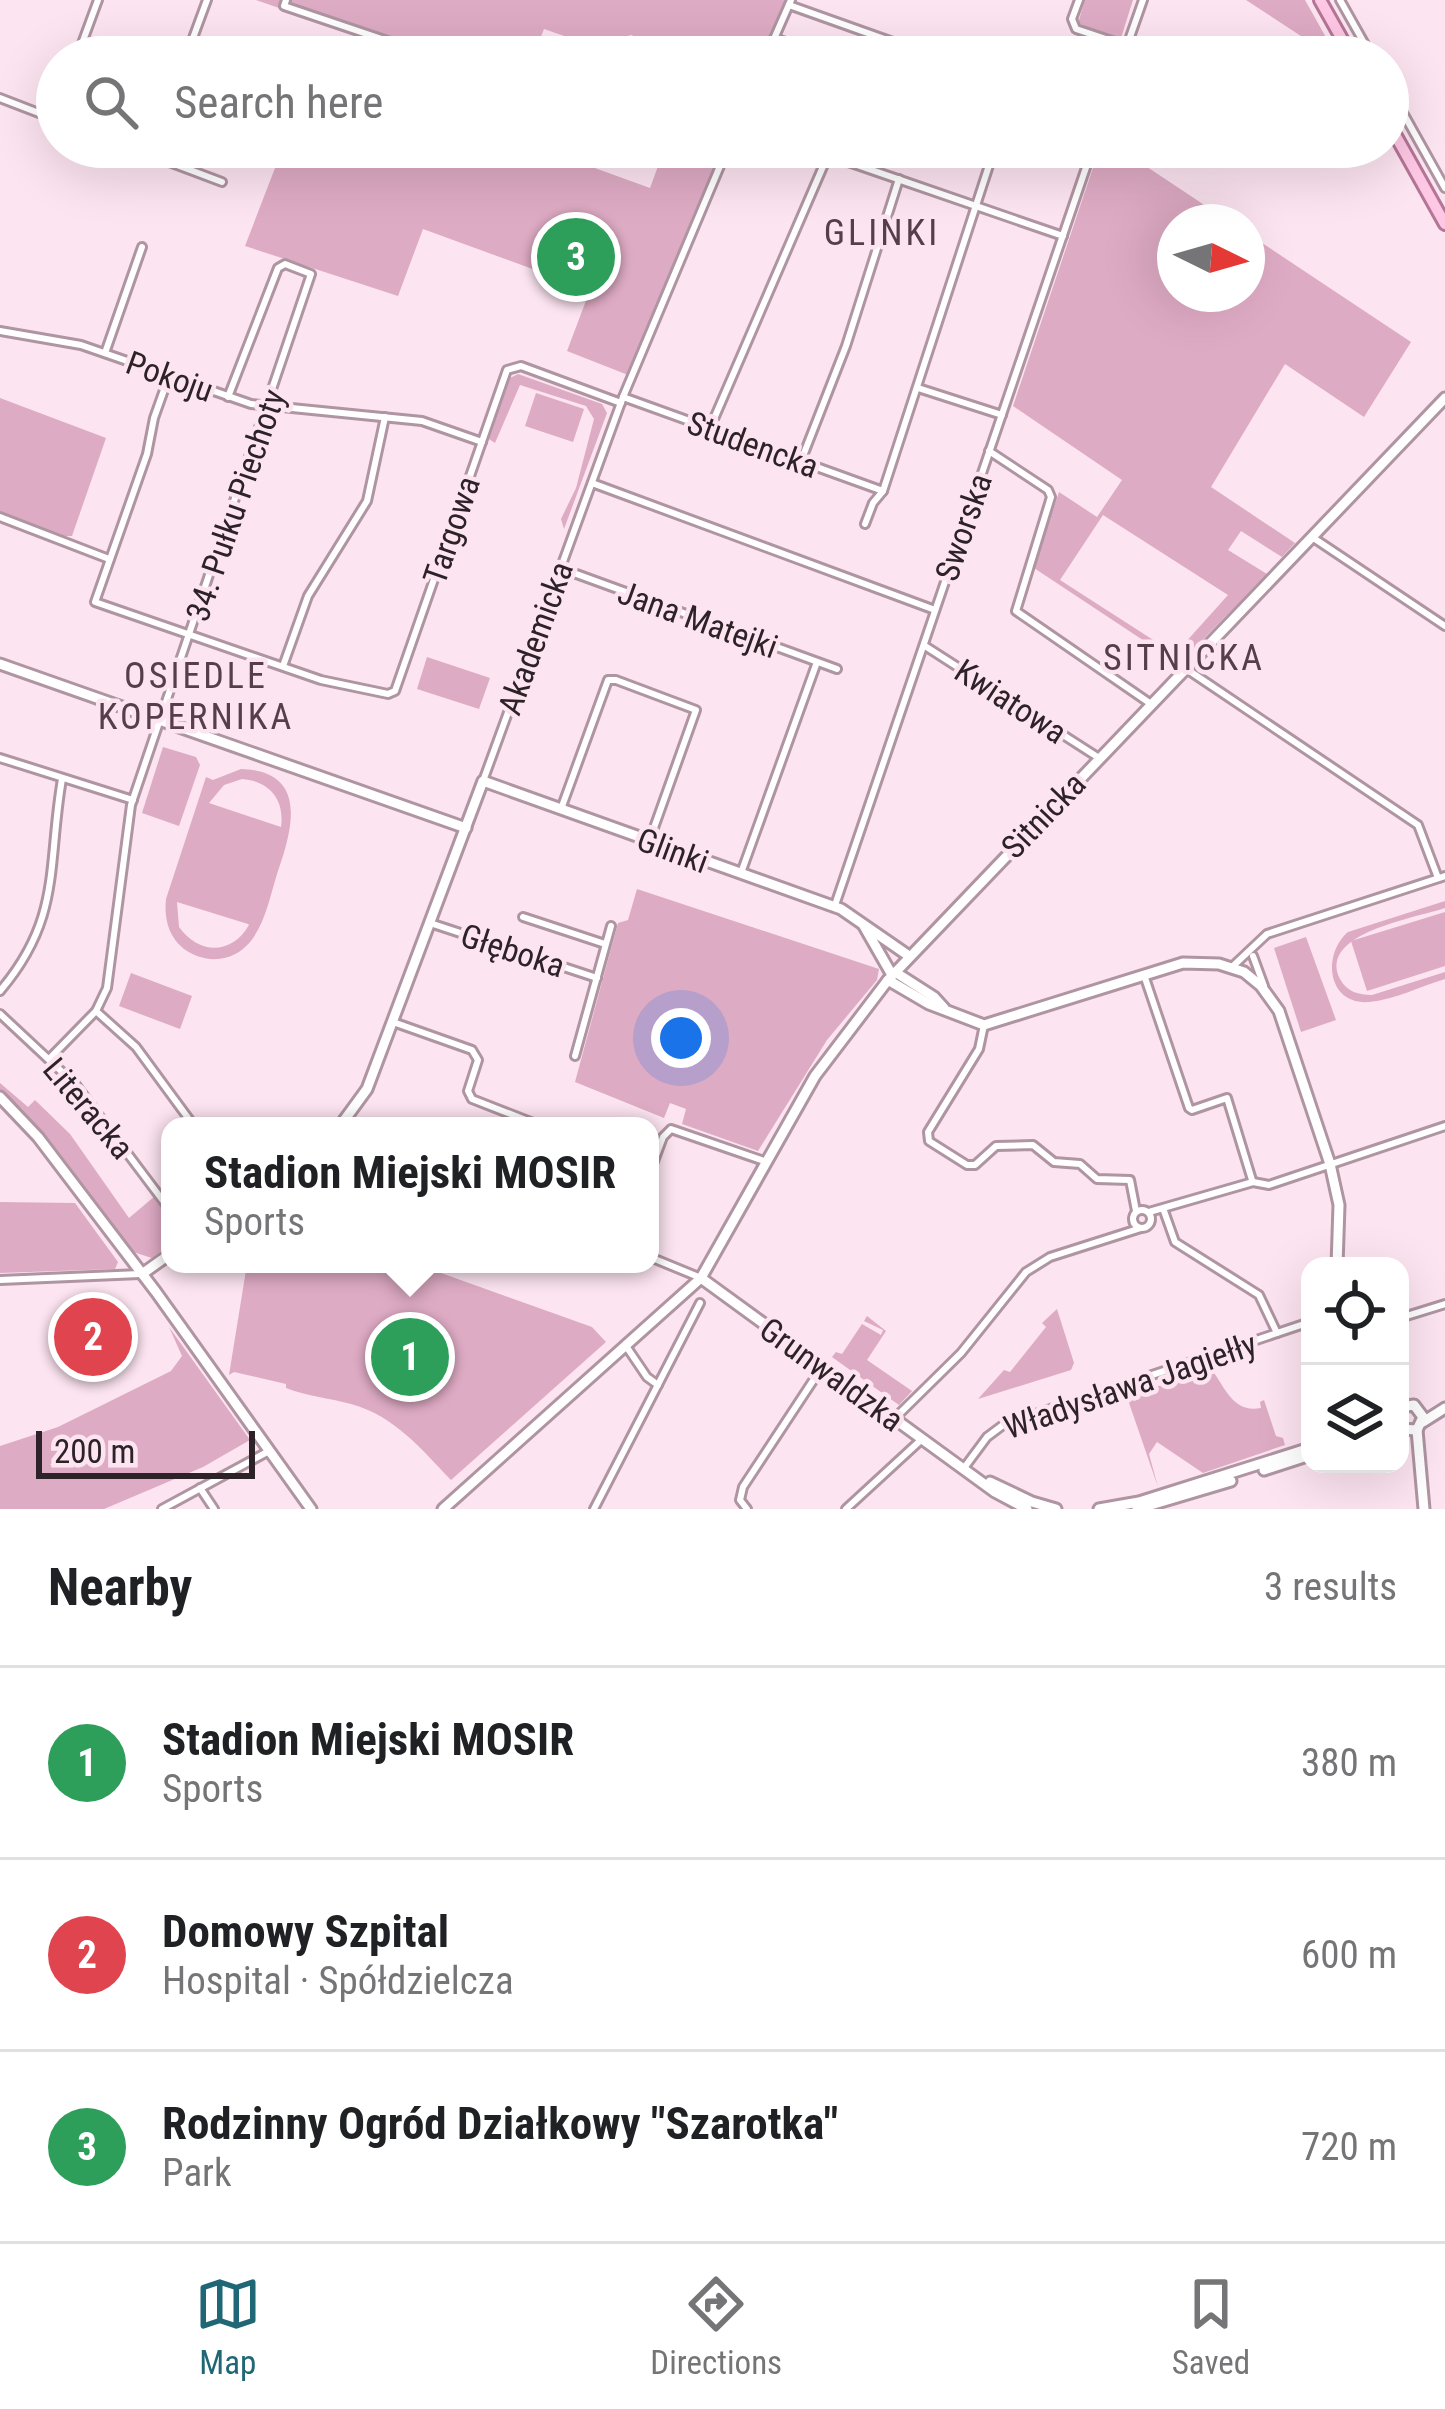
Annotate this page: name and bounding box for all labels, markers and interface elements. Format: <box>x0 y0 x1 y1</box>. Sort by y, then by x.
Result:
search box <box>36 36 1409 168</box>
icon: search <box>78 69 144 135</box>
text: Search here <box>174 76 383 129</box>
north arrow <box>1157 204 1265 312</box>
pin: 3 <box>537 212 615 302</box>
district label: GLINKI <box>824 212 940 254</box>
street label: Pokoju <box>121 343 219 410</box>
street label: 34. Pułku Piechoty <box>178 384 293 626</box>
street label: Studencka <box>682 403 824 486</box>
street label: Sworska <box>927 468 1000 586</box>
street label: Targowa <box>415 471 488 589</box>
street label: Akademicka <box>490 556 581 720</box>
street label: Jana Matejki <box>613 573 783 666</box>
district label: SITNICKA <box>1103 637 1265 679</box>
street label: Kwiatowa <box>948 651 1074 752</box>
district label: OSIEDLE KOPERNIKA <box>98 655 294 738</box>
street label: Sitnicka <box>993 764 1093 866</box>
street label: Glinki <box>632 820 714 881</box>
street label: Głęboka <box>456 915 570 986</box>
your location <box>651 1008 711 1068</box>
street label: Literacka <box>35 1050 142 1167</box>
popup <box>161 1117 659 1273</box>
text: Stadion Miejski MOSIR <box>204 1146 616 1199</box>
text: Sports <box>204 1199 305 1245</box>
map controls <box>1301 1257 1409 1473</box>
button: locate <box>1301 1257 1409 1365</box>
pin: 2 <box>54 1292 132 1382</box>
street label: Grunwaldzka <box>752 1309 911 1440</box>
pin: 1 <box>371 1312 449 1402</box>
street label: Władysława Jagiełły <box>999 1324 1262 1447</box>
button: layers <box>1301 1365 1409 1473</box>
scale bar <box>36 1425 255 1478</box>
text: 200 m <box>54 1432 135 1471</box>
text: Nearby <box>48 1558 192 1617</box>
text: 3 results <box>1264 1564 1397 1610</box>
text: Stadion Miejski MOSIR <box>162 1713 574 1766</box>
text: 1 <box>77 1740 97 1786</box>
text: 380 m <box>1301 1740 1397 1786</box>
text: Sports <box>162 1766 263 1812</box>
text: Domowy Szpital <box>162 1905 449 1958</box>
text: 2 <box>77 1932 97 1978</box>
text: 600 m <box>1301 1932 1397 1978</box>
text: Hospital · Spółdzielcza <box>162 1958 514 2004</box>
text: Rodzinny Ogród Działkowy "Szarotka" <box>162 2097 838 2150</box>
text: 3 <box>77 2124 97 2170</box>
text: 720 m <box>1301 2124 1397 2170</box>
text: Park <box>162 2150 232 2196</box>
tab: Map <box>195 2271 261 2382</box>
tab: Directions <box>650 2271 782 2382</box>
tab: Saved <box>1172 2271 1250 2382</box>

